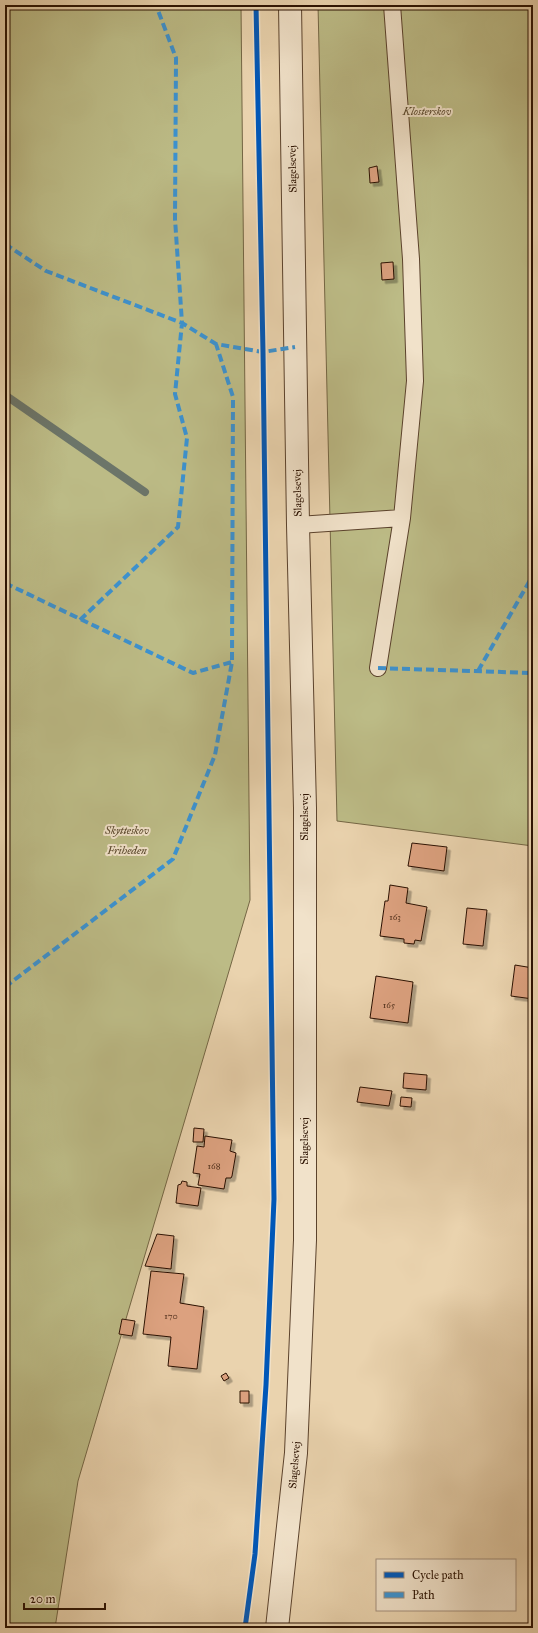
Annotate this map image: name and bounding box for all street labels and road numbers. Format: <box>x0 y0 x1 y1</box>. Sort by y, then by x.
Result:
street label: Slagelsevej <box>286 145 299 193</box>
street label: Slagelsevej <box>291 469 304 517</box>
street label: Slagelsevej <box>298 793 311 841</box>
street label: Slagelsevej <box>298 1117 311 1165</box>
street label: Slagelsevej <box>286 1441 303 1489</box>

